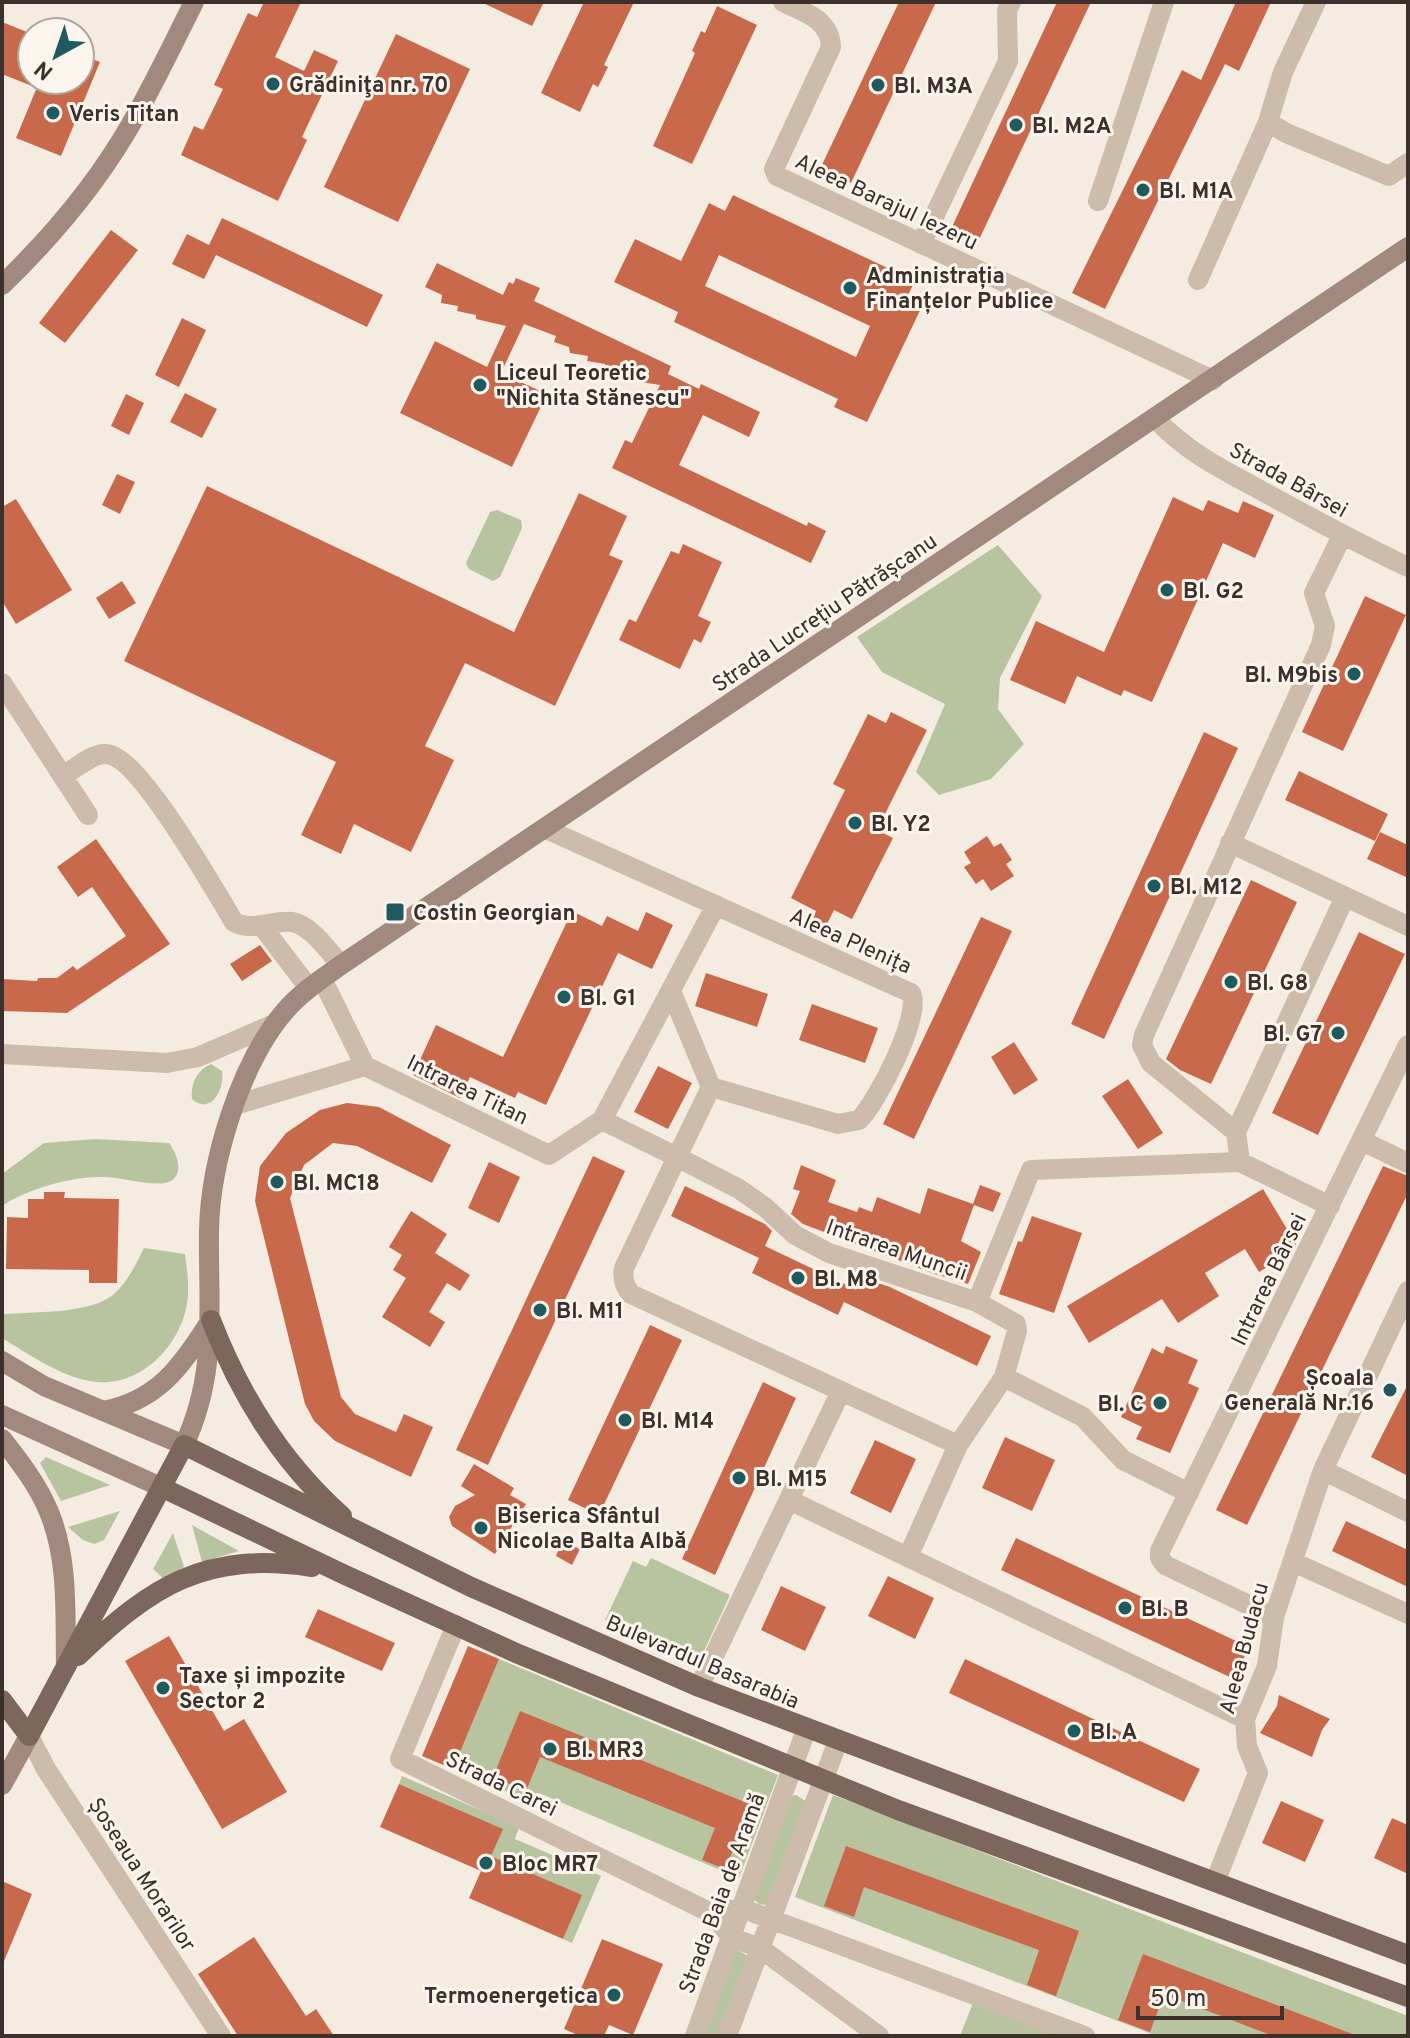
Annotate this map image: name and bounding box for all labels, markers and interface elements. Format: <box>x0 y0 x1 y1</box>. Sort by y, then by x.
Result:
north arrow <box>16 16 96 96</box>
text: N <box>30 54 59 85</box>
place label: Grădiniţa nr. 70 <box>289 73 448 100</box>
place label: Bl. M3A <box>894 74 973 101</box>
marker: Grădiniţa nr. 70 <box>264 75 282 93</box>
marker: Bl. M3A <box>869 76 887 94</box>
place label: Veris Titan <box>69 102 179 129</box>
marker: Veris Titan <box>44 104 62 122</box>
place label: Bl. M2A <box>1032 114 1112 141</box>
marker: Bl. M2A <box>1007 116 1025 134</box>
street label: Aleea Barajul Iezeru <box>790 149 982 257</box>
place label: Bl. M1A <box>1159 179 1233 206</box>
marker: Bl. M1A <box>1134 181 1152 199</box>
place label: Administrația Finanțelor Publice <box>866 264 1054 316</box>
marker: Administrația Finanțelor Publice <box>841 279 859 297</box>
place label: Liceul Teoretic "Nichita Stănescu" <box>496 361 690 413</box>
marker: Liceul Teoretic "Nichita Stănescu" <box>471 376 489 394</box>
street label: Strada Bârsei <box>1224 438 1352 525</box>
street label: Strada Lucrețiu Pătrășcanu <box>708 529 943 700</box>
place label: Bl. G2 <box>1183 579 1244 606</box>
marker: Bl. G2 <box>1158 581 1176 599</box>
place label: Bl. M9bis <box>1244 663 1338 690</box>
marker: Bl. M9bis <box>1345 665 1363 683</box>
place label: Bl. Y2 <box>871 812 931 839</box>
marker: Bl. Y2 <box>846 814 864 832</box>
place label: Bl. M12 <box>1170 875 1243 902</box>
marker: Bl. M12 <box>1145 877 1163 895</box>
marker: Costin Georgian <box>384 901 406 923</box>
place label: Costin Georgian <box>413 901 576 928</box>
street label: Aleea Plenița <box>785 903 915 981</box>
place label: Bl. G8 <box>1247 971 1308 998</box>
marker: Bl. G8 <box>1222 973 1240 991</box>
place label: Bl. G1 <box>580 986 636 1013</box>
marker: Bl. G1 <box>555 988 573 1006</box>
place label: Bl. G7 <box>1263 1022 1322 1049</box>
marker: Bl. G7 <box>1329 1024 1347 1042</box>
street label: Intrarea Titan <box>402 1050 532 1132</box>
place label: Bl. MC18 <box>293 1171 380 1198</box>
marker: Bl. MC18 <box>268 1173 286 1191</box>
street label: Intrarea Bârsei <box>1227 1209 1314 1351</box>
street label: Intrarea Muncii <box>822 1215 970 1288</box>
place label: Bl. M8 <box>814 1267 878 1294</box>
marker: Bl. M8 <box>789 1269 807 1287</box>
place label: Bl. M11 <box>556 1299 624 1326</box>
marker: Bl. M11 <box>531 1301 549 1319</box>
place label: Școala Generală Nr.16 <box>1224 1366 1374 1418</box>
marker: Școala Generală Nr.16 <box>1381 1381 1399 1399</box>
place label: Bl. C <box>1098 1392 1144 1419</box>
marker: Bl. C <box>1151 1394 1169 1412</box>
place label: Bl. M14 <box>641 1409 714 1436</box>
marker: Bl. M14 <box>616 1411 634 1429</box>
place label: Bl. M15 <box>755 1467 827 1494</box>
marker: Bl. M15 <box>730 1469 748 1487</box>
place label: Biserica Sfântul Nicolae Balta Albă <box>497 1504 686 1556</box>
marker: Biserica Sfântul Nicolae Balta Albă <box>472 1519 490 1537</box>
street label: Aleea Budacu <box>1215 1580 1276 1718</box>
place label: Bl. B <box>1141 1597 1189 1624</box>
marker: Bl. B <box>1116 1599 1134 1617</box>
street label: Bulevardul Basarabia <box>601 1610 803 1716</box>
place label: Taxe și impozite Sector 2 <box>179 1664 345 1716</box>
marker: Taxe și impozite Sector 2 <box>154 1679 172 1697</box>
place label: Bl. A <box>1090 1720 1138 1747</box>
marker: Bl. A <box>1065 1722 1083 1740</box>
place label: Bl. MR3 <box>566 1738 644 1765</box>
marker: Bl. MR3 <box>541 1740 559 1758</box>
street label: Strada Carei <box>441 1747 561 1824</box>
street label: Strada Baia de Aramă <box>674 1790 772 1998</box>
street label: Șoseaua Morarilor <box>81 1793 201 1958</box>
place label: Bloc MR7 <box>502 1852 598 1879</box>
marker: Bloc MR7 <box>477 1854 495 1872</box>
scale bar <box>1138 1970 1282 2020</box>
place label: Termoenergetica <box>424 1984 598 2011</box>
text: 50 m <box>1150 1985 1206 2015</box>
marker: Termoenergetica <box>605 1986 623 2004</box>

